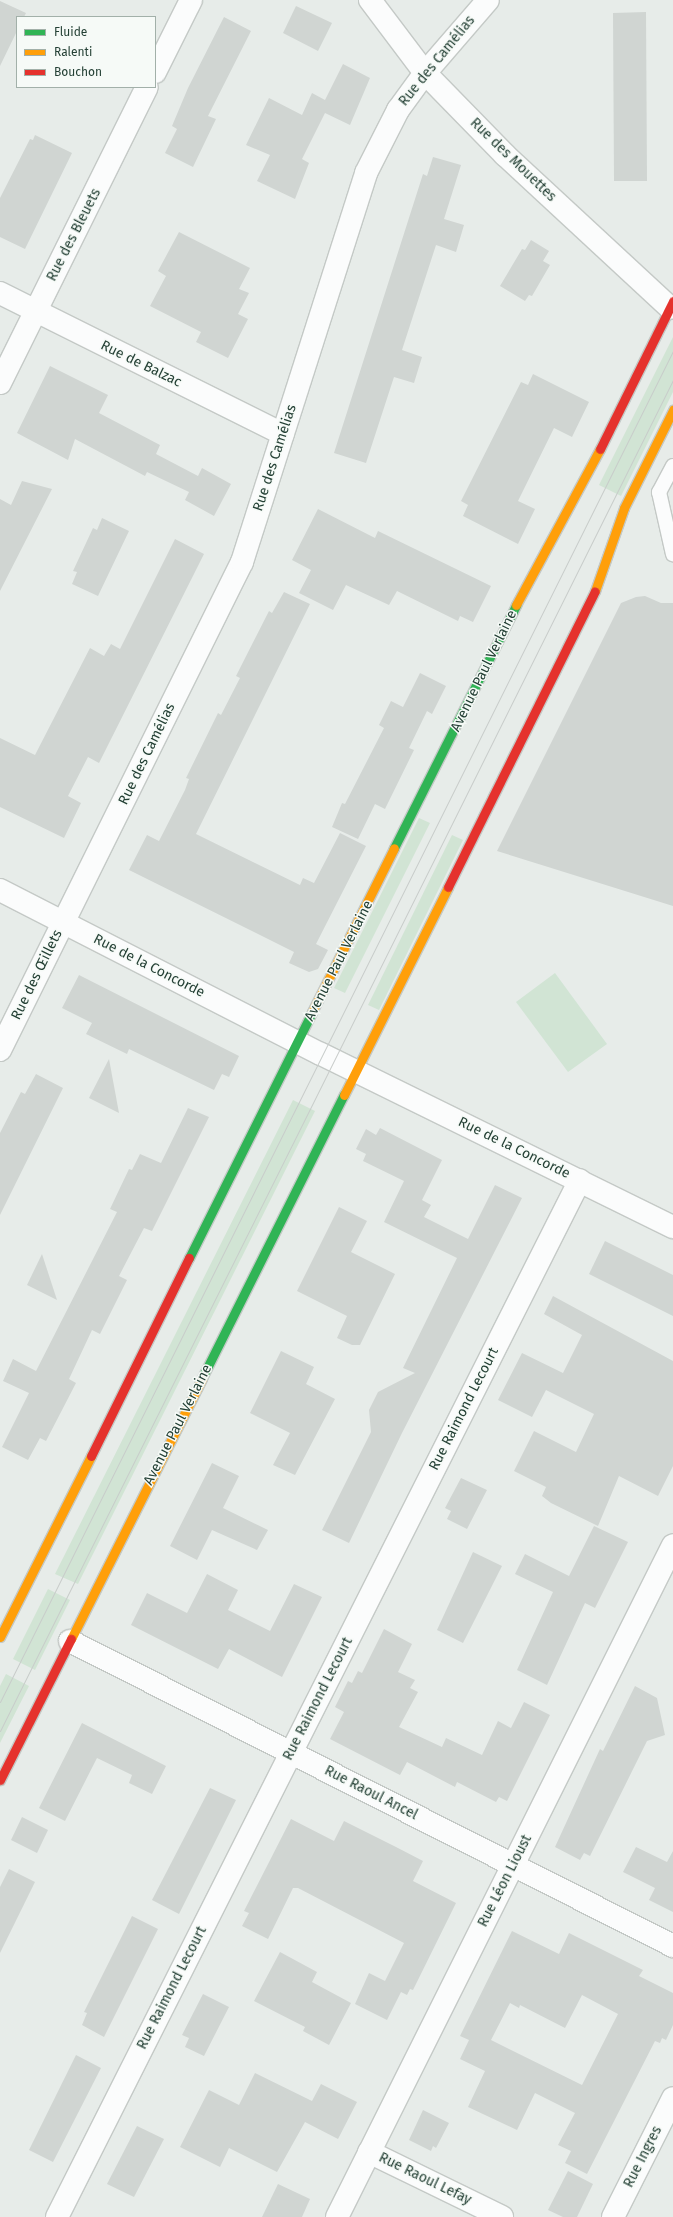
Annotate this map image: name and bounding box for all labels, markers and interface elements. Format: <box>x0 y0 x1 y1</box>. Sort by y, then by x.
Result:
street label: Rue des Camélias <box>395 12 479 110</box>
legend <box>16 16 156 88</box>
text: Fluide <box>54 25 87 39</box>
text: Ralenti <box>54 45 92 59</box>
text: Bouchon <box>54 65 102 79</box>
street label: Rue des Mouettes <box>466 115 560 205</box>
street label: Rue des Bleuets <box>43 186 105 284</box>
street label: Rue de Balzac <box>98 337 184 391</box>
street label: Rue des Camélias <box>250 403 300 513</box>
street label: Avenue Paul Verlaine <box>447 608 521 734</box>
street label: Rue des Camélias <box>115 700 179 808</box>
street label: Avenue Paul Verlaine <box>301 898 377 1024</box>
street label: Rue des Œillets <box>8 927 66 1023</box>
street label: Rue de la Concorde <box>91 931 207 1001</box>
street label: Rue de la Concorde <box>455 1114 573 1182</box>
street label: Rue Raimond Lecourt <box>426 1345 502 1473</box>
street label: Avenue Paul Verlaine <box>140 1362 216 1488</box>
street label: Rue Raimond Lecourt <box>280 1635 356 1763</box>
street label: Rue Raoul Ancel <box>322 1762 420 1824</box>
street label: Rue Léon Lioust <box>475 1832 535 1930</box>
street label: Rue Raimond Lecourt <box>134 1924 210 2052</box>
street label: Rue Ingres <box>620 2123 666 2191</box>
street label: Rue Raoul Lefay <box>376 2149 474 2209</box>

